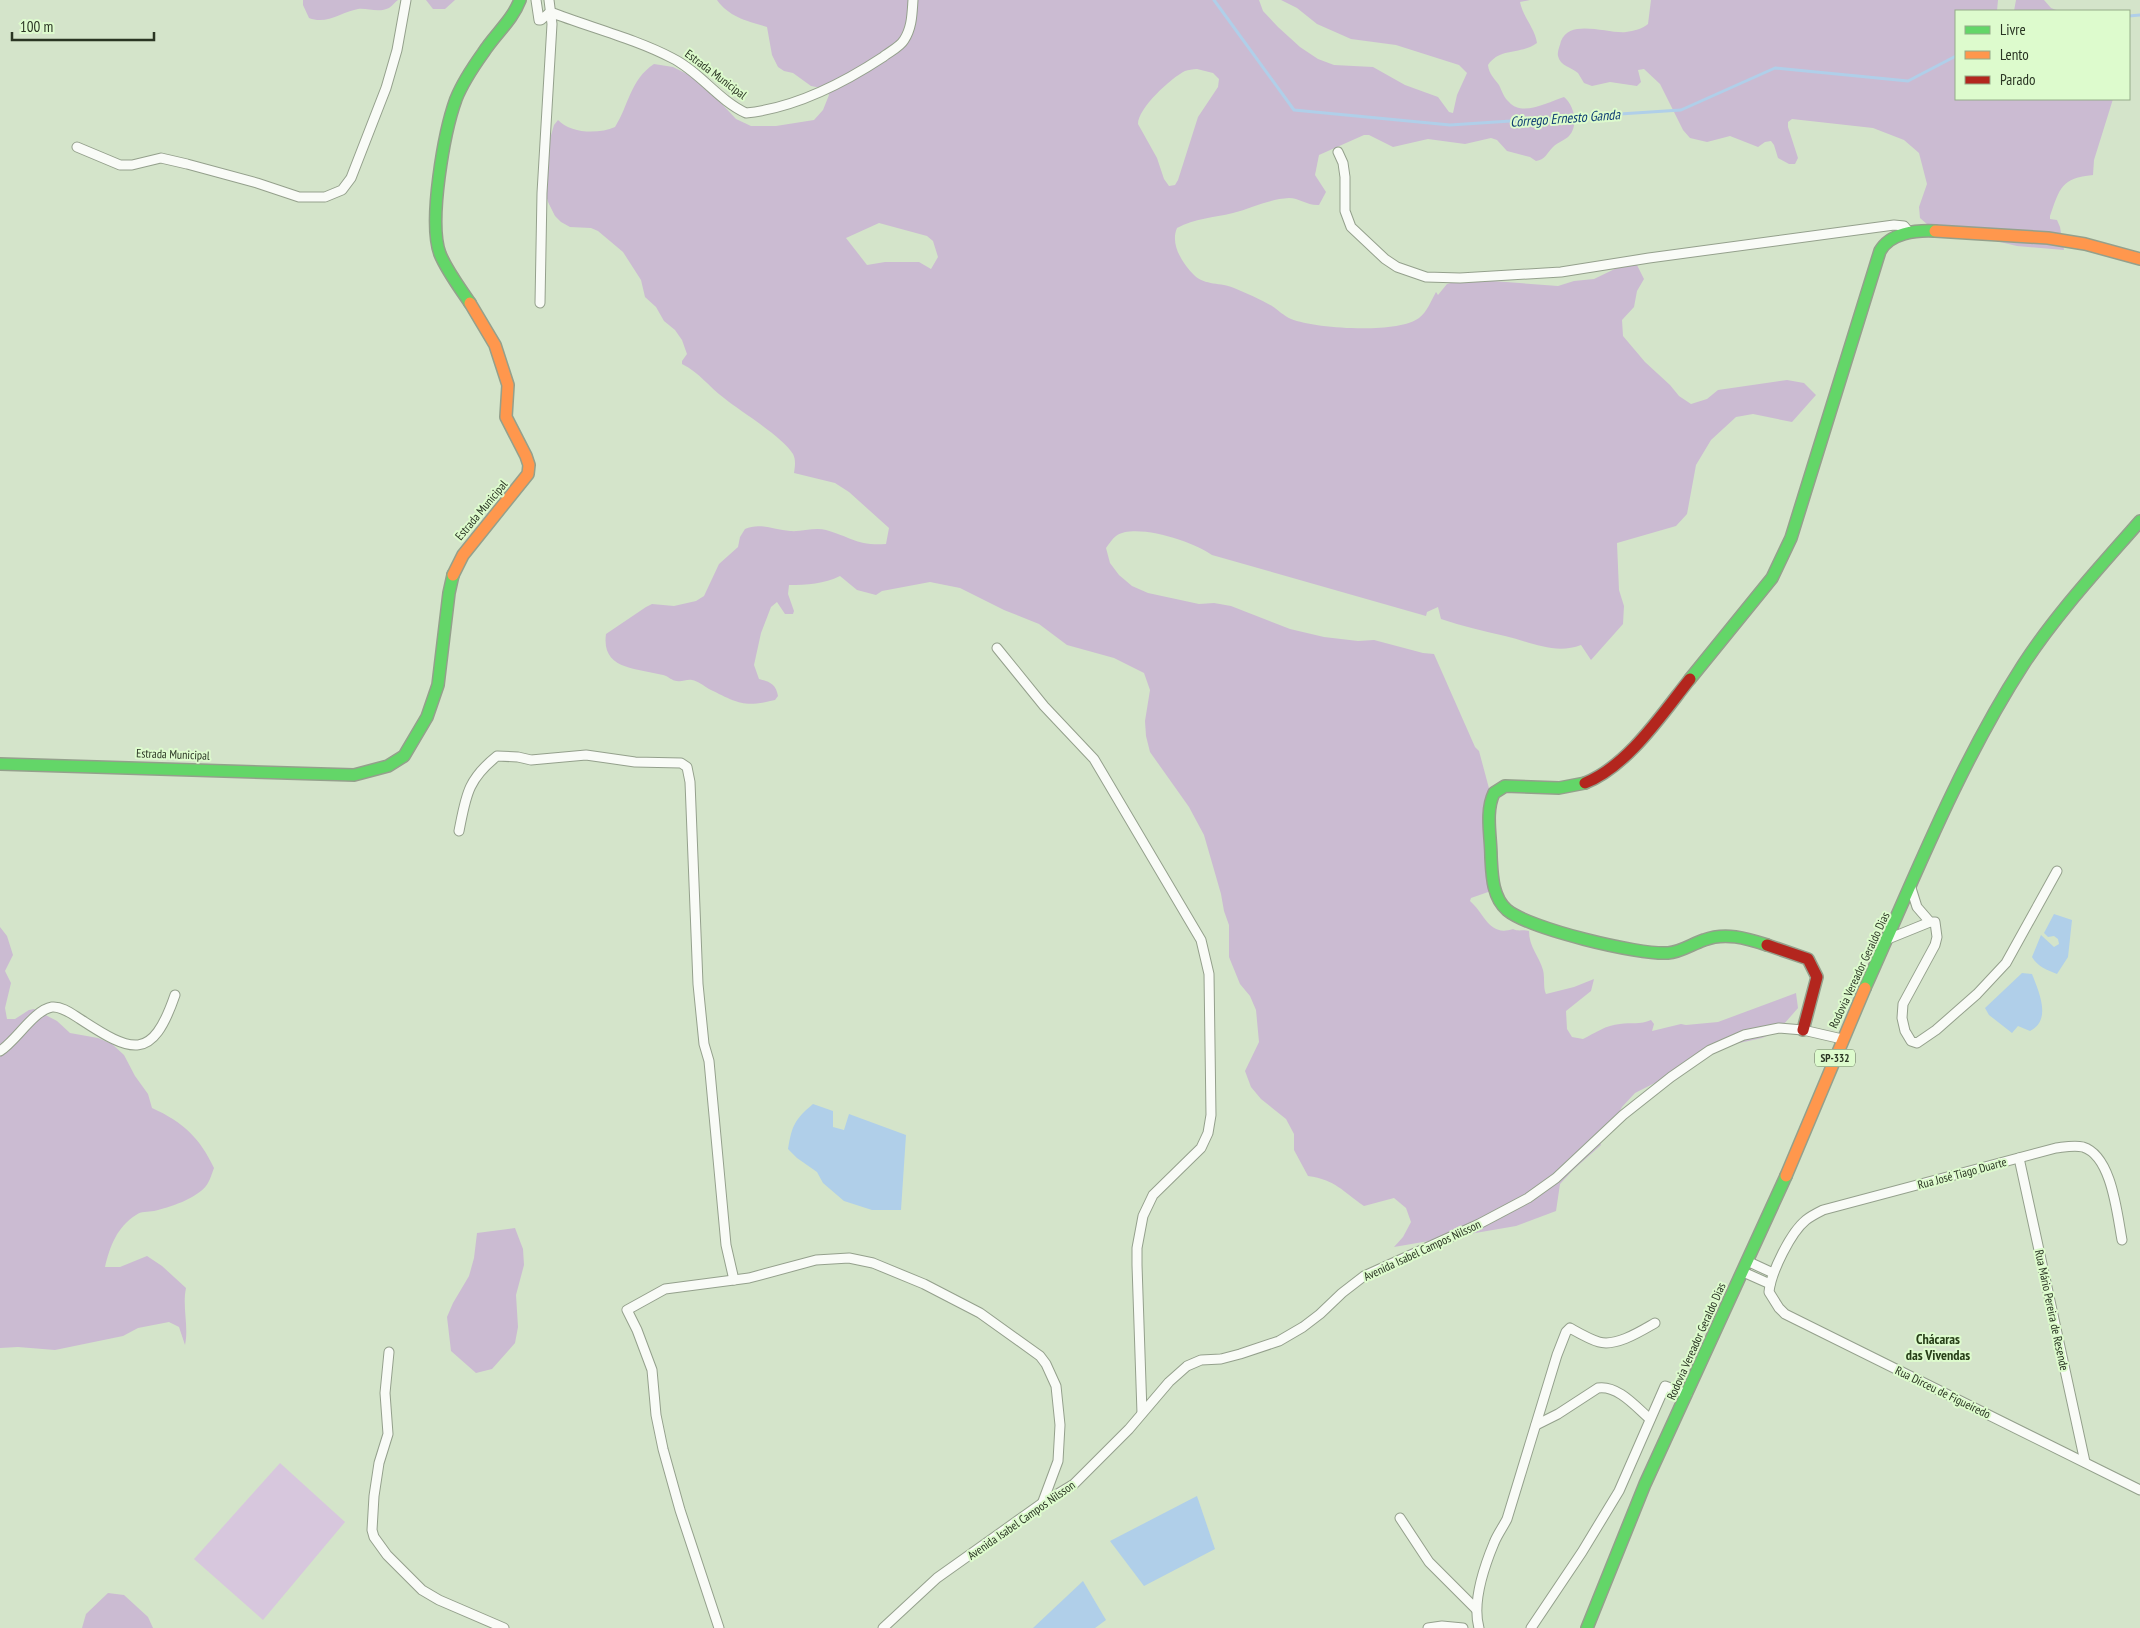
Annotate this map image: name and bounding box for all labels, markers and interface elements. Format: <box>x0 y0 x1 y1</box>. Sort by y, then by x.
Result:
scale bar <box>12 10 155 42</box>
legend <box>1955 10 2130 100</box>
text: 100 m <box>20 17 53 36</box>
text: Livre <box>2000 20 2026 39</box>
text: Lento <box>2000 45 2029 64</box>
street label: Estrada Municipal <box>682 46 750 102</box>
text: Parado <box>2000 70 2035 89</box>
water label: Córrego Ernesto Ganda <box>1509 105 1622 131</box>
street label: Estrada Municipal <box>452 477 511 543</box>
street label: Estrada Municipal <box>136 745 210 763</box>
street label: Rodovia Vereador Geraldo Dias <box>1825 909 1893 1031</box>
road number: SP-332 <box>1815 1050 1855 1066</box>
street label: Rua José Tiago Duarte <box>1916 1154 2008 1192</box>
street label: Avenida Isabel Campos Nilsson <box>1361 1216 1483 1284</box>
street label: Rua Mário Pereira de Resende <box>2032 1248 2072 1372</box>
street label: Rodovia Vereador Geraldo Dias <box>1663 1280 1729 1402</box>
district label: Chácaras das Vivendas <box>1906 1330 1970 1364</box>
street label: Rua Dirceu de Figueiredo <box>1893 1362 1993 1422</box>
street label: Avenida Isabel Campos Nilsson <box>964 1477 1078 1563</box>

